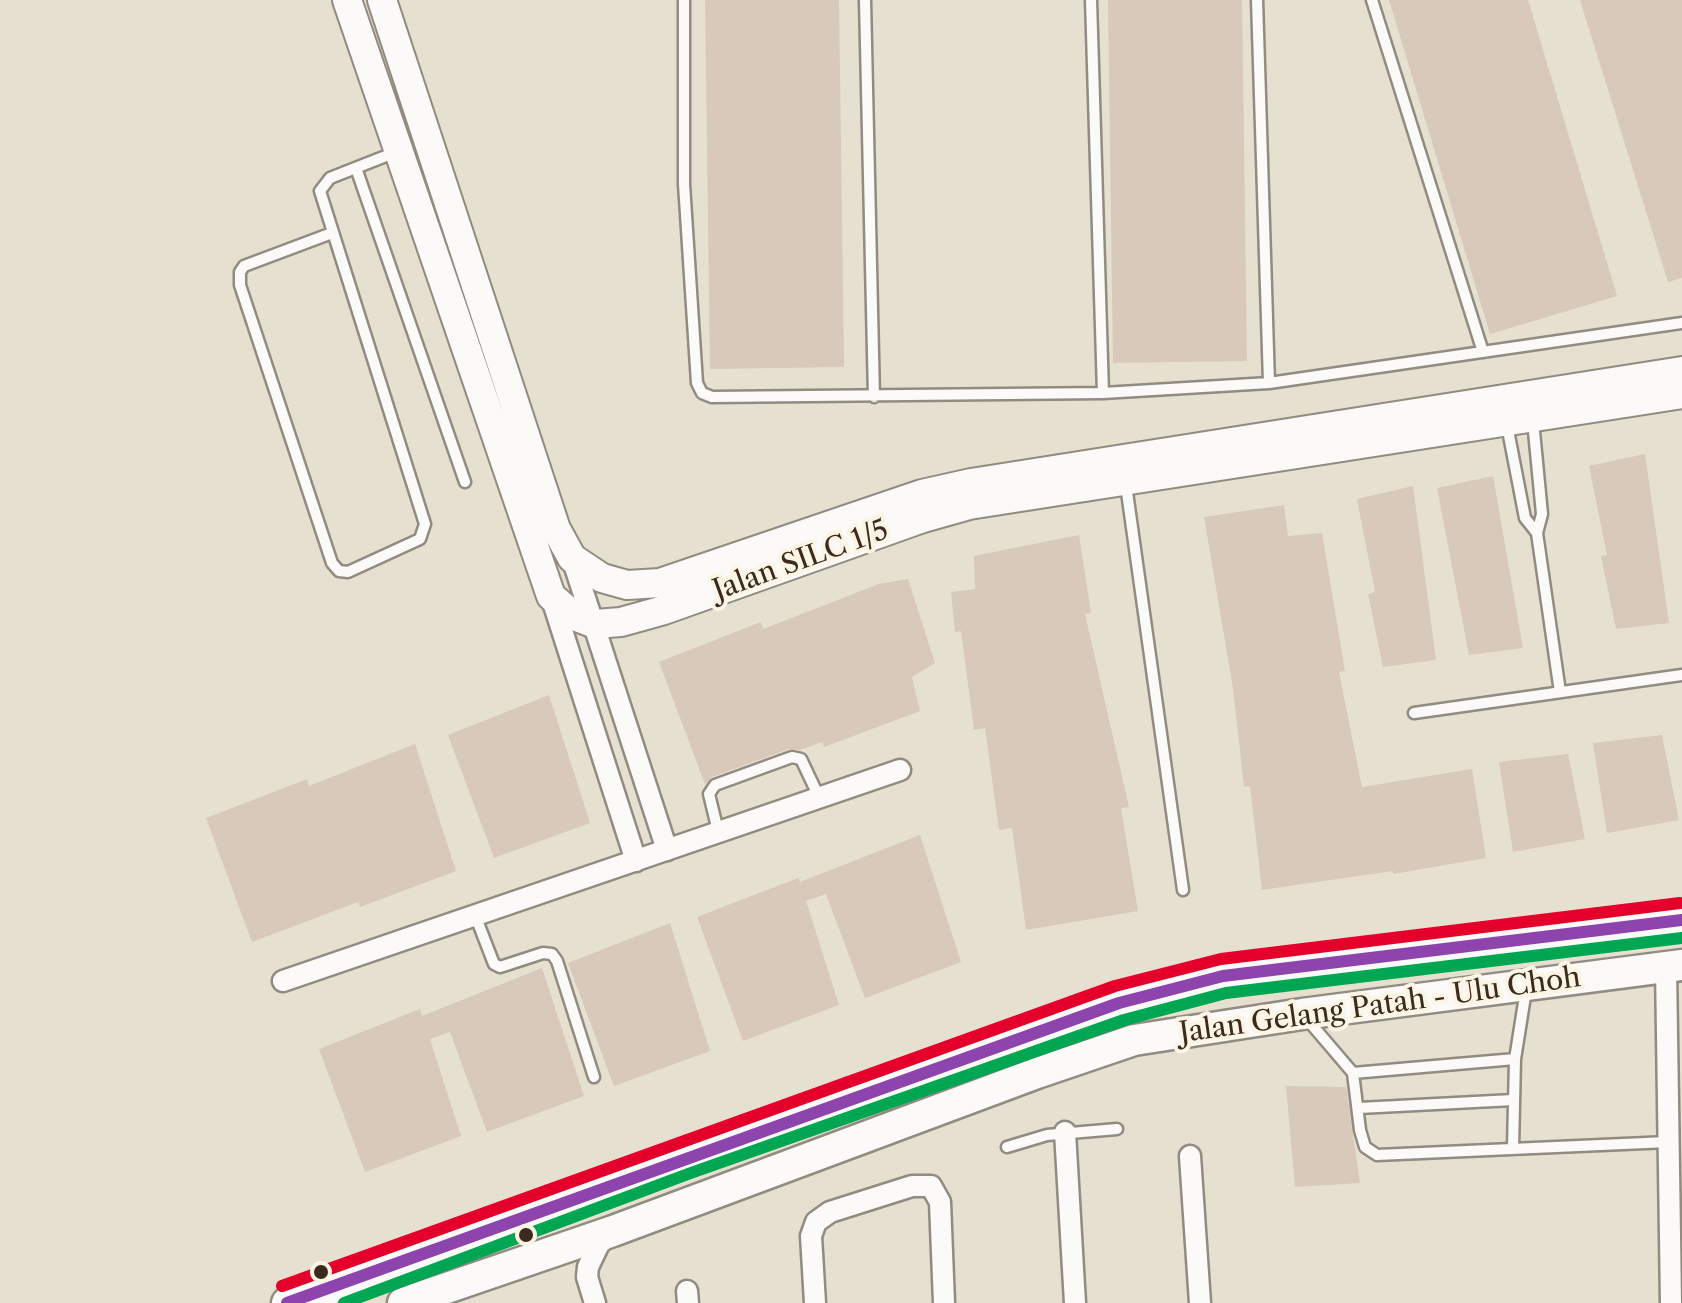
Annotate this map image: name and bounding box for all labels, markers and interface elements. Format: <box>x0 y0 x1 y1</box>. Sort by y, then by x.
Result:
street label: Jalan SILC 1/5 <box>709 514 893 608</box>
street label: Jalan Gelang Patah - Ulu Choh <box>1177 961 1583 1051</box>
unlabelled marker <box>516 1225 536 1245</box>
unlabelled marker <box>311 1262 331 1282</box>

